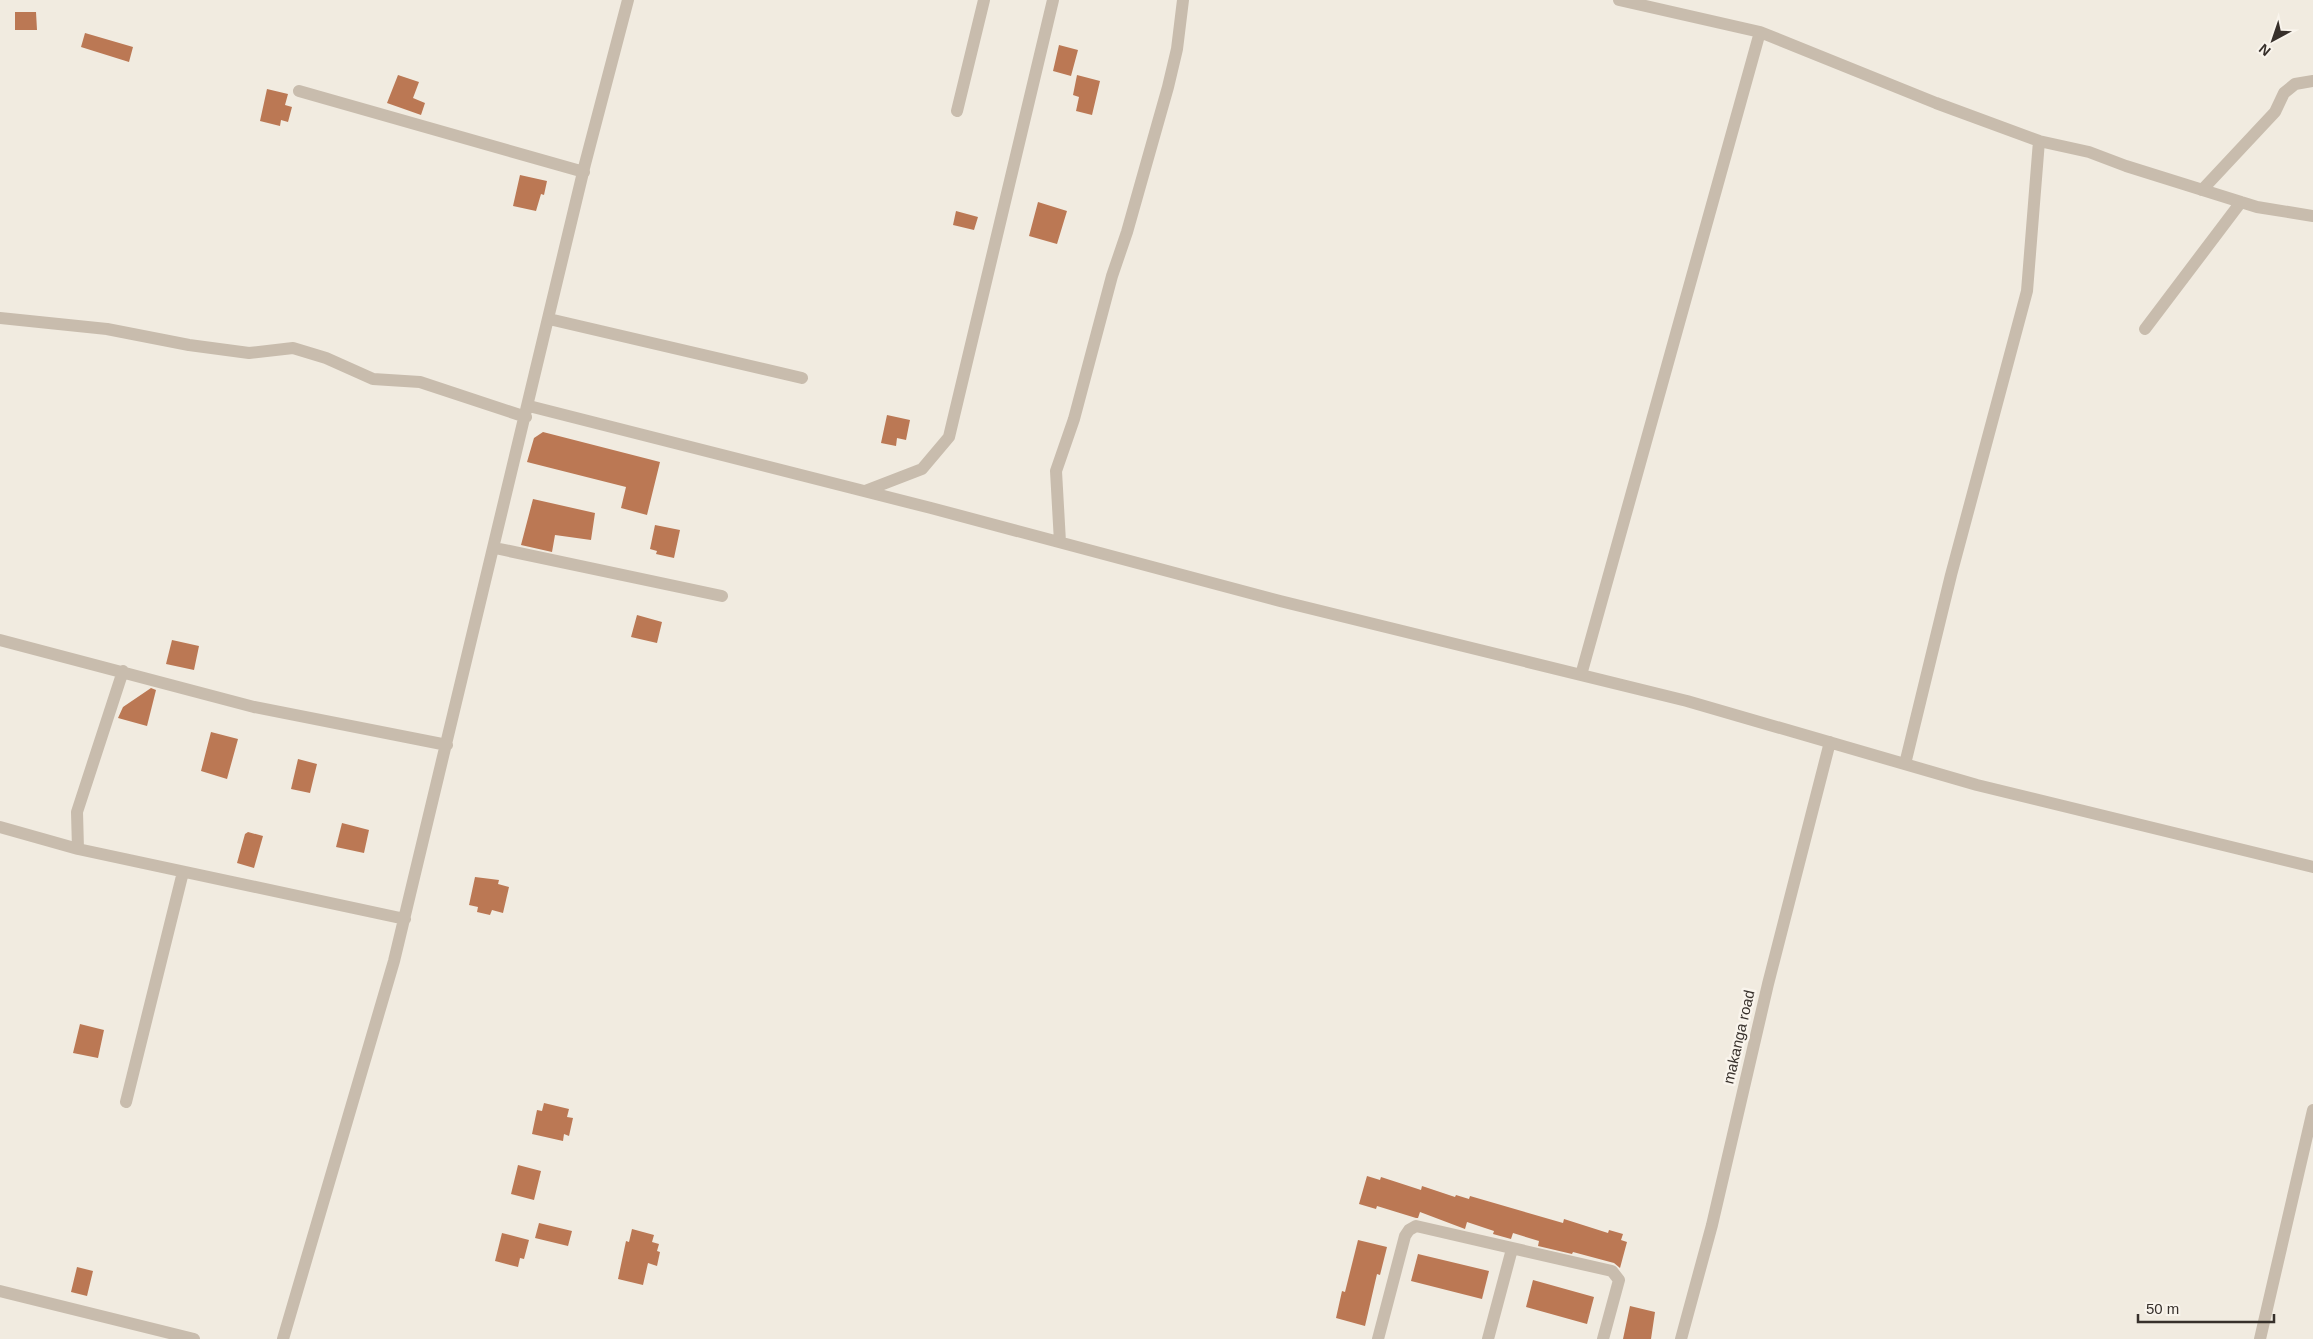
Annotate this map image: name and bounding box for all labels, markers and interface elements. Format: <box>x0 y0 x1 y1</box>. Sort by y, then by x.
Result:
north arrow <box>2248 15 2298 65</box>
text: N <box>2256 41 2274 59</box>
street label: makanga road <box>1719 988 1758 1086</box>
scale bar <box>2138 1292 2274 1324</box>
text: 50 m <box>2146 1300 2179 1317</box>

